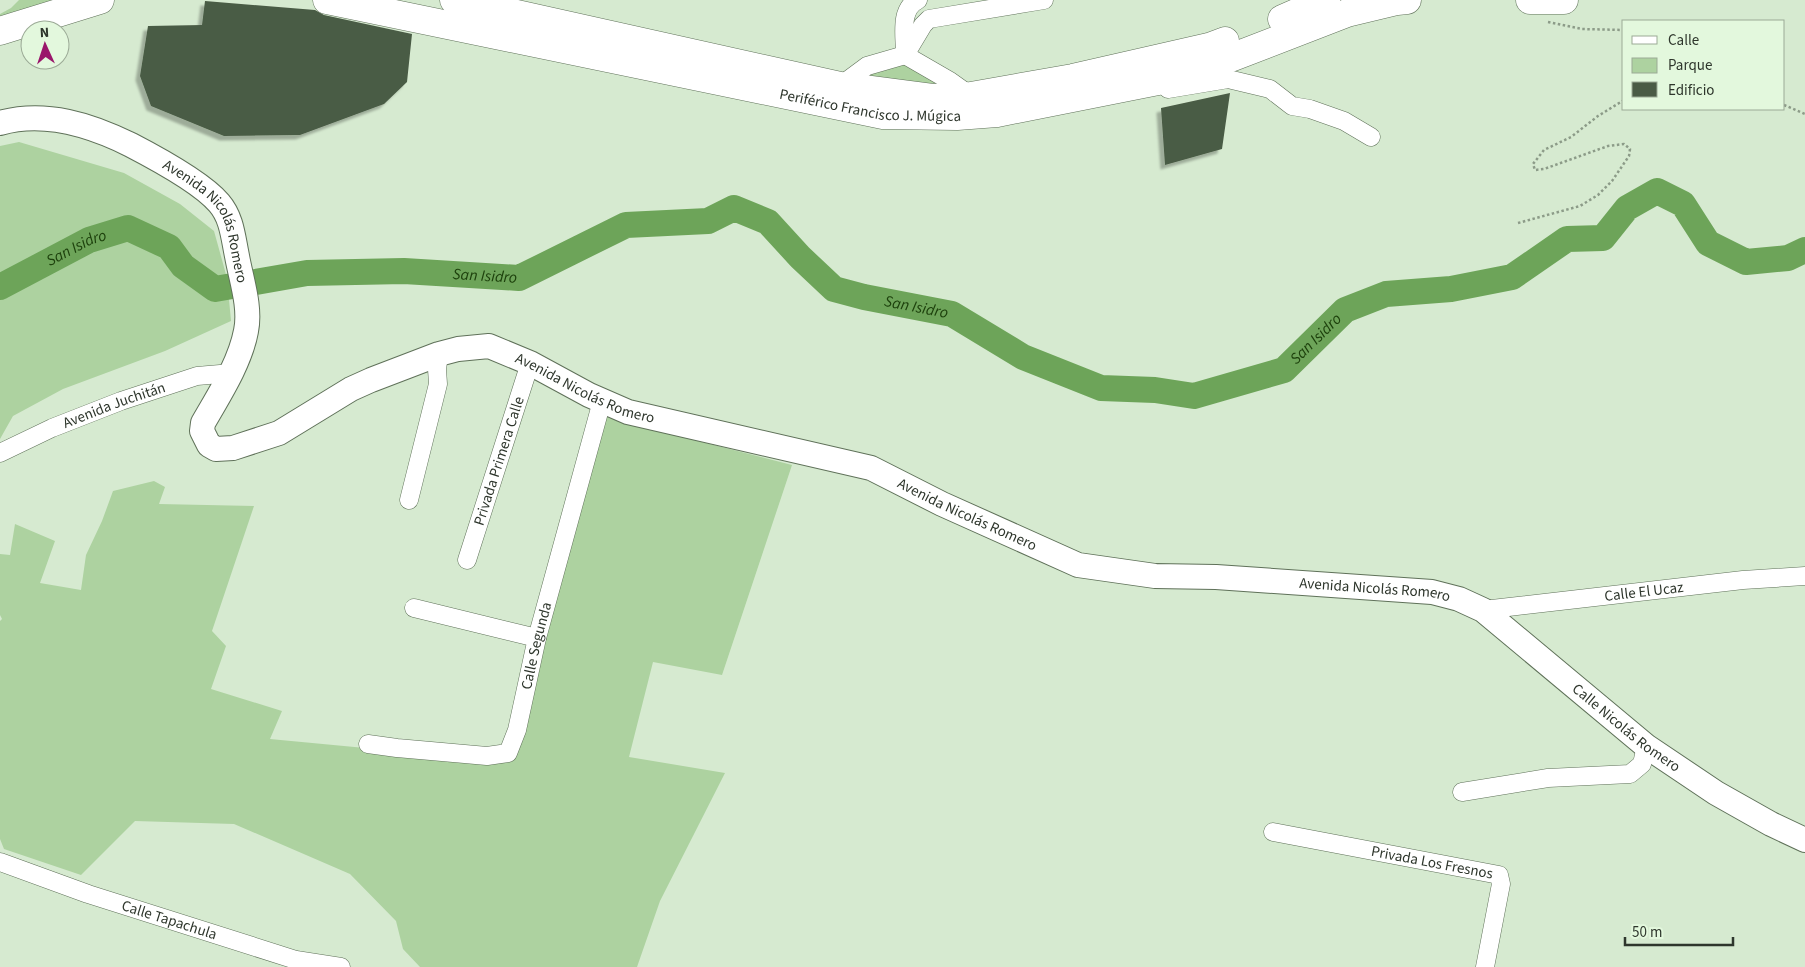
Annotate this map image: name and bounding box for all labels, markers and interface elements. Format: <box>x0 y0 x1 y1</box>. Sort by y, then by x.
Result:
north arrow <box>20 20 70 70</box>
legend <box>1622 20 1785 110</box>
text: N <box>39 23 50 43</box>
text: Calle <box>1668 30 1699 51</box>
text: Parque <box>1668 55 1712 76</box>
text: Edificio <box>1668 80 1715 101</box>
street label: Periférico Francisco J. Múgica <box>778 83 962 127</box>
street label: Avenida Nicolás Romero <box>159 154 253 285</box>
water label: San Isidro <box>42 224 109 272</box>
water label: San Isidro <box>452 263 518 289</box>
water label: San Isidro <box>882 290 950 324</box>
water label: San Isidro <box>1285 308 1346 369</box>
street label: Avenida Nicolás Romero <box>512 348 657 428</box>
street label: Avenida Juchitán <box>60 377 168 433</box>
street label: Privada Primera Calle <box>468 394 529 528</box>
street label: Avenida Nicolás Romero <box>894 473 1040 556</box>
street label: Avenida Nicolás Romero <box>1299 572 1453 607</box>
street label: Calle El Ucaz <box>1603 576 1685 606</box>
street label: Calle Segunda <box>516 600 557 691</box>
street label: Calle Nicolás Romero <box>1568 678 1685 777</box>
street label: Privada Los Fresnos <box>1369 840 1495 884</box>
street label: Calle Tapachula <box>119 895 220 945</box>
scale bar <box>1625 914 1732 946</box>
text: 50 m <box>1632 922 1662 943</box>

